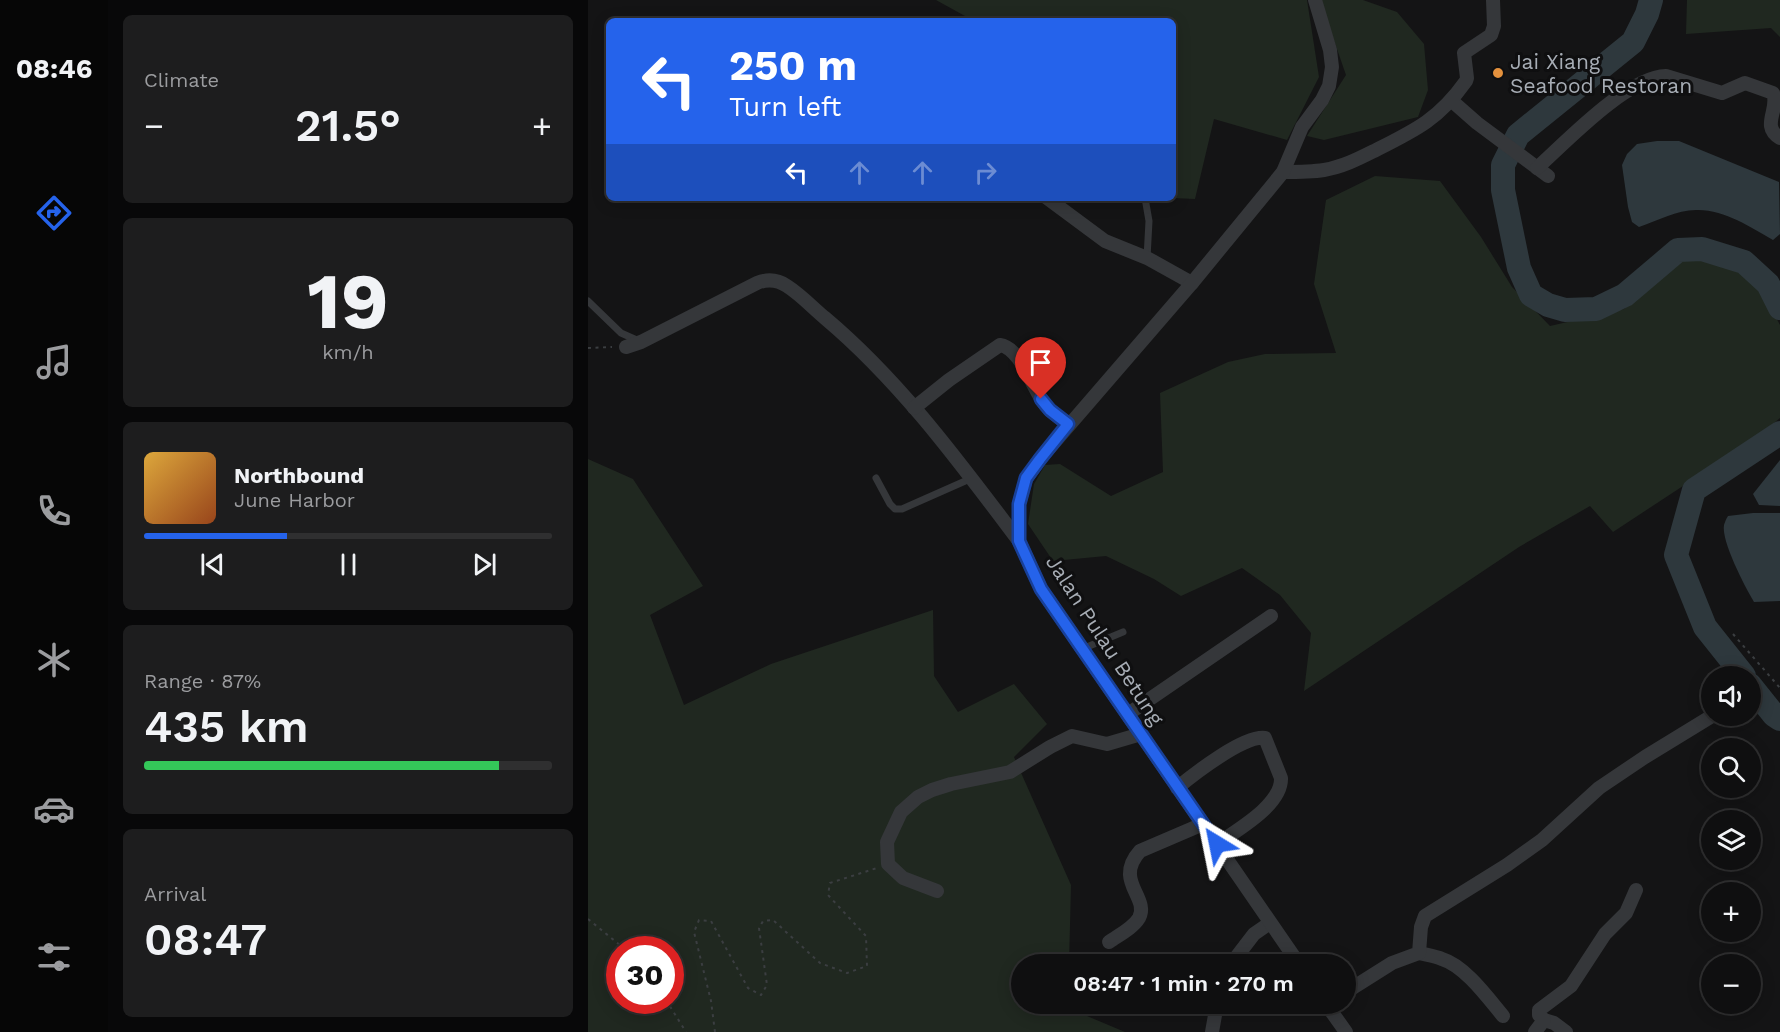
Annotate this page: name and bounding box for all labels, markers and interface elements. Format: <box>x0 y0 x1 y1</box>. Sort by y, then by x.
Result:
text: 250 m <box>729 41 857 90</box>
icon: left <box>630 42 708 120</box>
place label: Jai Xiang Seafood Restoran <box>1510 49 1692 98</box>
text: 08:46 <box>16 53 92 85</box>
marker: Jai Xiang Seafood Restoran <box>1491 66 1505 80</box>
text: Climate <box>144 68 219 92</box>
text: Turn left <box>729 91 841 123</box>
text: 21.5° <box>295 99 401 152</box>
text: − <box>144 106 164 145</box>
text: + <box>532 106 552 145</box>
icon: left <box>780 156 813 189</box>
icon: ahead <box>843 156 876 189</box>
icon: ahead <box>906 156 939 189</box>
icon: right <box>969 156 1002 189</box>
icon: directions <box>33 192 75 234</box>
text: 19 <box>307 255 389 347</box>
pin <box>1015 337 1066 399</box>
text: km/h <box>322 340 374 364</box>
icon: music <box>33 341 75 383</box>
icon: arrive <box>1024 346 1057 379</box>
text: Northbound <box>234 463 364 488</box>
text: June Harbor <box>234 488 355 512</box>
icon: phone <box>33 490 75 532</box>
icon: previous <box>196 548 229 581</box>
icon: pause <box>332 548 365 581</box>
icon: next <box>468 548 501 581</box>
street label: Jalan Pulau Betung <box>1041 550 1170 730</box>
icon: climate <box>33 639 75 681</box>
map controls <box>1701 666 1761 1014</box>
button: sound <box>1701 666 1761 726</box>
text: Range · 87% <box>144 669 261 693</box>
text: 435 km <box>144 700 309 753</box>
button: search <box>1701 738 1761 798</box>
icon: car <box>33 788 75 830</box>
button: layers <box>1701 810 1761 870</box>
position arrow <box>1185 812 1249 876</box>
text: Arrival <box>144 882 206 906</box>
button: + <box>1701 882 1761 942</box>
text: 08:47 <box>144 913 267 966</box>
icon: filters <box>33 936 75 978</box>
speed limit sign: 30 <box>606 936 684 1014</box>
button: − <box>1701 954 1761 1014</box>
text: 08:47 · 1 min · 270 m <box>1073 971 1294 996</box>

